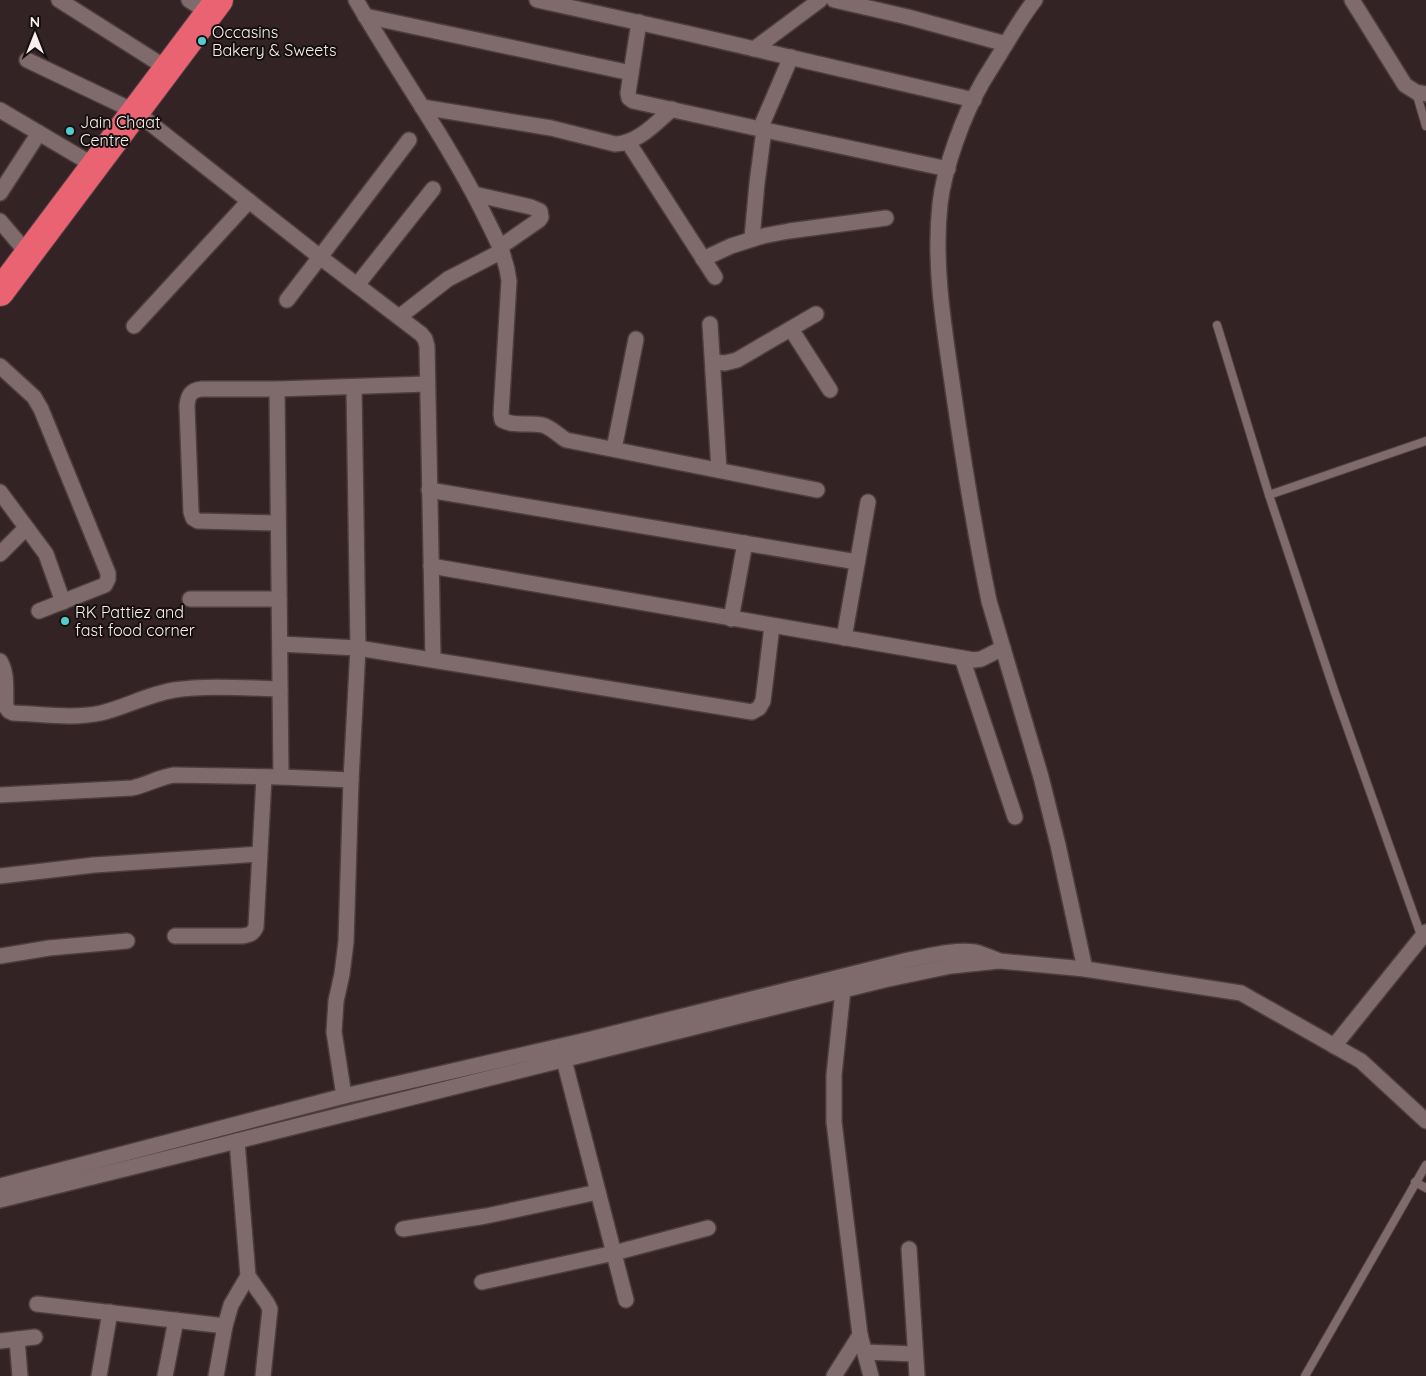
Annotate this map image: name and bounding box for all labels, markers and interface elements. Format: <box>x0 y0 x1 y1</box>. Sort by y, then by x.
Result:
north arrow <box>10 10 60 60</box>
text: N <box>30 13 40 31</box>
place label: Occasins Bakery & Sweets <box>212 22 337 60</box>
marker: Occasins Bakery & Sweets <box>196 35 208 47</box>
place label: Jain Chaat Centre <box>80 112 160 150</box>
marker: Jain Chaat Centre <box>64 125 76 137</box>
place label: RK Pattiez and fast food corner <box>75 602 195 640</box>
marker: RK Pattiez and fast food corner <box>59 615 71 627</box>

